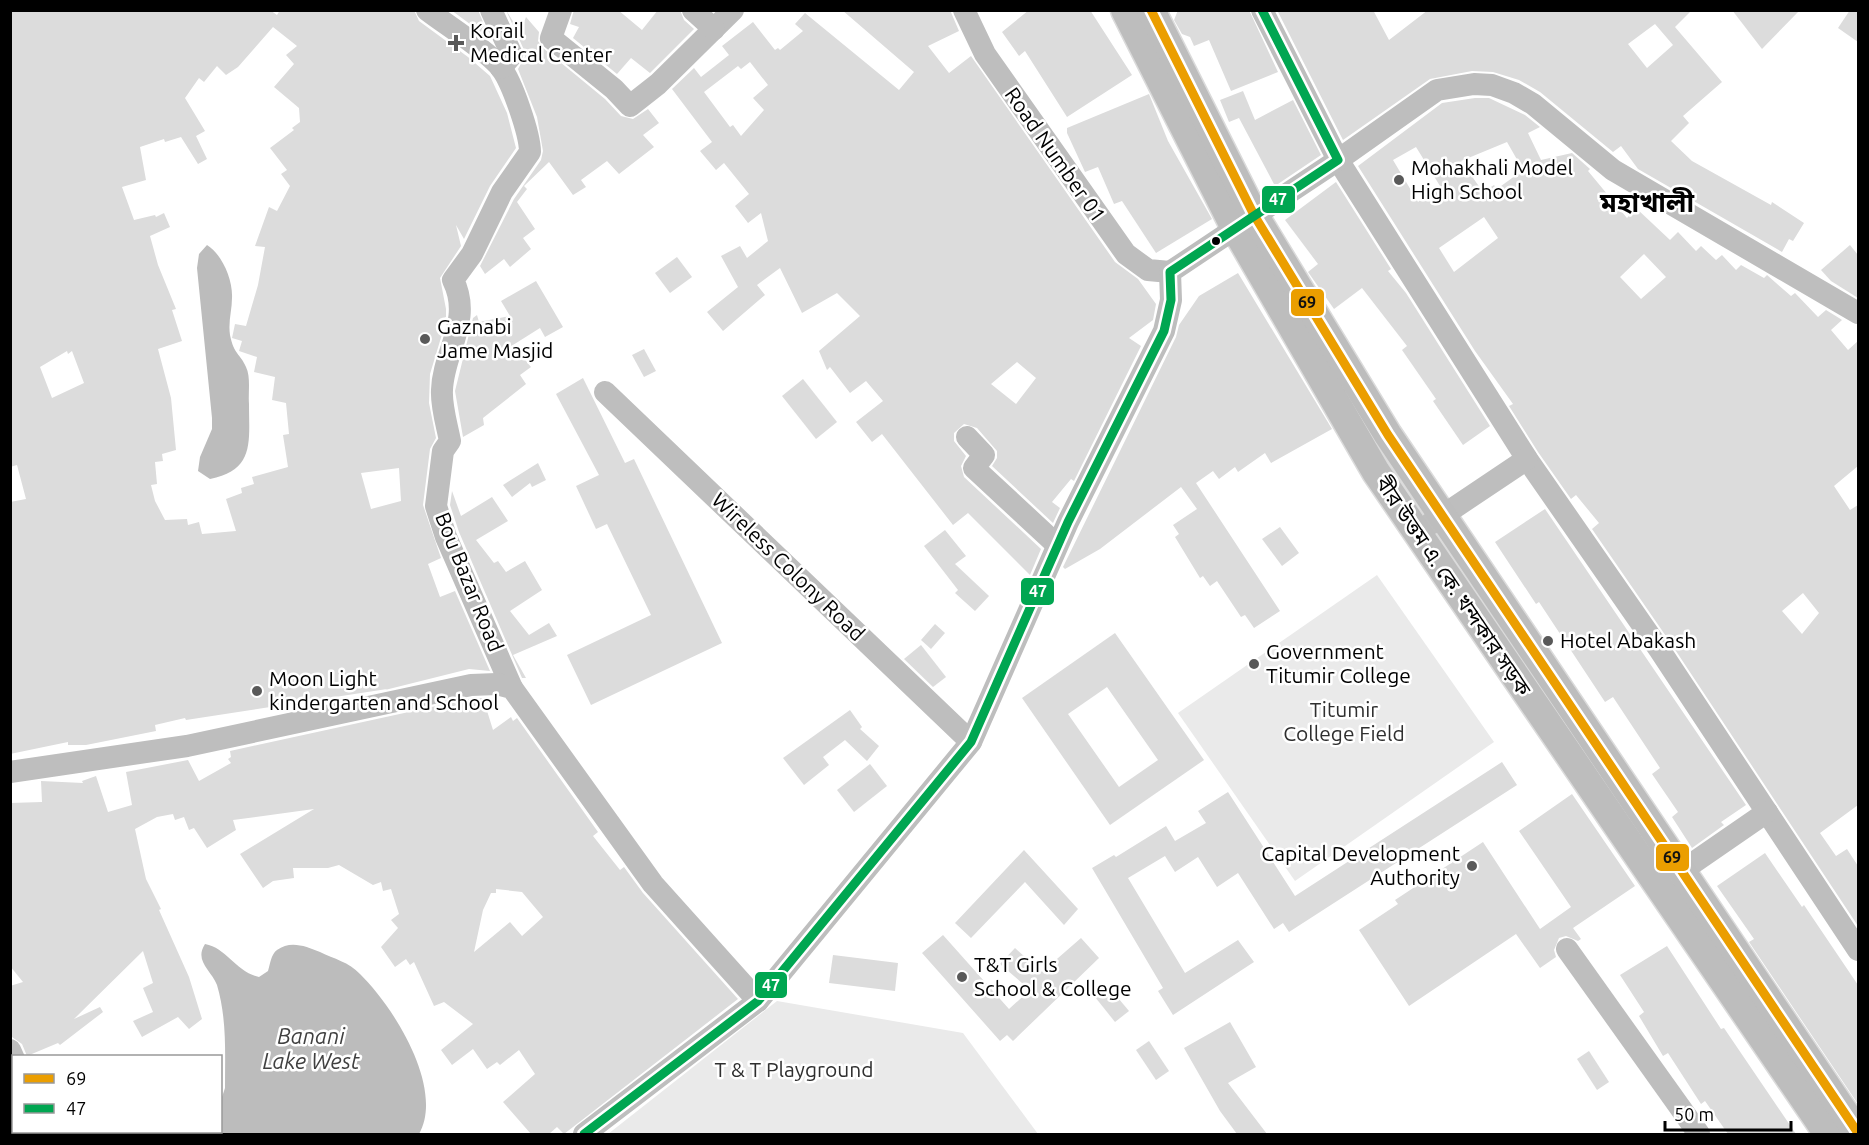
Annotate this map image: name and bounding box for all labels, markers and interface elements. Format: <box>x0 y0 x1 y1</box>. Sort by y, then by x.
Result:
place label: Korail Medical Center <box>470 18 612 66</box>
marker: Korail Medical Center <box>447 34 465 52</box>
street label: Road Number 01 <box>1000 83 1111 226</box>
place label: Mohakhali Model High School <box>1411 155 1573 203</box>
marker: Mohakhali Model High School <box>1392 173 1406 187</box>
line badge: 47 <box>1261 185 1296 214</box>
district label: মহাখালী <box>1599 187 1694 217</box>
text: 47 <box>1269 190 1287 208</box>
unlabelled marker <box>1210 235 1222 247</box>
line badge: 69 <box>1290 288 1325 317</box>
text: 69 <box>1298 293 1316 311</box>
place label: Gaznabi Jame Masjid <box>437 314 553 362</box>
marker: Gaznabi Jame Masjid <box>418 332 432 346</box>
street label: বীর উত্তম এ. কে. খন্দকার সড়ক <box>1371 470 1537 701</box>
street label: Wireless Colony Road <box>707 487 870 645</box>
street label: Bou Bazar Road <box>431 508 509 655</box>
line badge: 47 <box>1020 577 1055 606</box>
text: 47 <box>1029 582 1047 600</box>
place label: Hotel Abakash <box>1560 628 1696 652</box>
marker: Hotel Abakash <box>1541 634 1555 648</box>
place label: Government Titumir College <box>1266 639 1411 687</box>
marker: Government Titumir College <box>1247 657 1261 671</box>
place label: Moon Light kindergarten and School <box>269 666 499 714</box>
marker: Moon Light kindergarten and School <box>250 684 264 698</box>
park label: Titumir College Field <box>1283 697 1405 745</box>
place label: Capital Development Authority <box>1261 841 1460 889</box>
line badge: 69 <box>1655 843 1690 872</box>
text: 69 <box>1663 848 1681 866</box>
marker: Capital Development Authority <box>1465 859 1479 873</box>
place label: T&T Girls School & College <box>974 952 1132 1000</box>
marker: T&T Girls School & College <box>955 970 969 984</box>
line badge: 47 <box>754 971 788 999</box>
text: 47 <box>762 976 780 994</box>
water label: Banani Lake West <box>262 1023 360 1073</box>
legend <box>12 1055 222 1133</box>
park label: T & T Playground <box>714 1057 874 1081</box>
text: 69 <box>66 1068 86 1088</box>
scale bar <box>1665 1094 1791 1132</box>
text: 47 <box>66 1098 86 1118</box>
text: 50 m <box>1674 1104 1714 1124</box>

